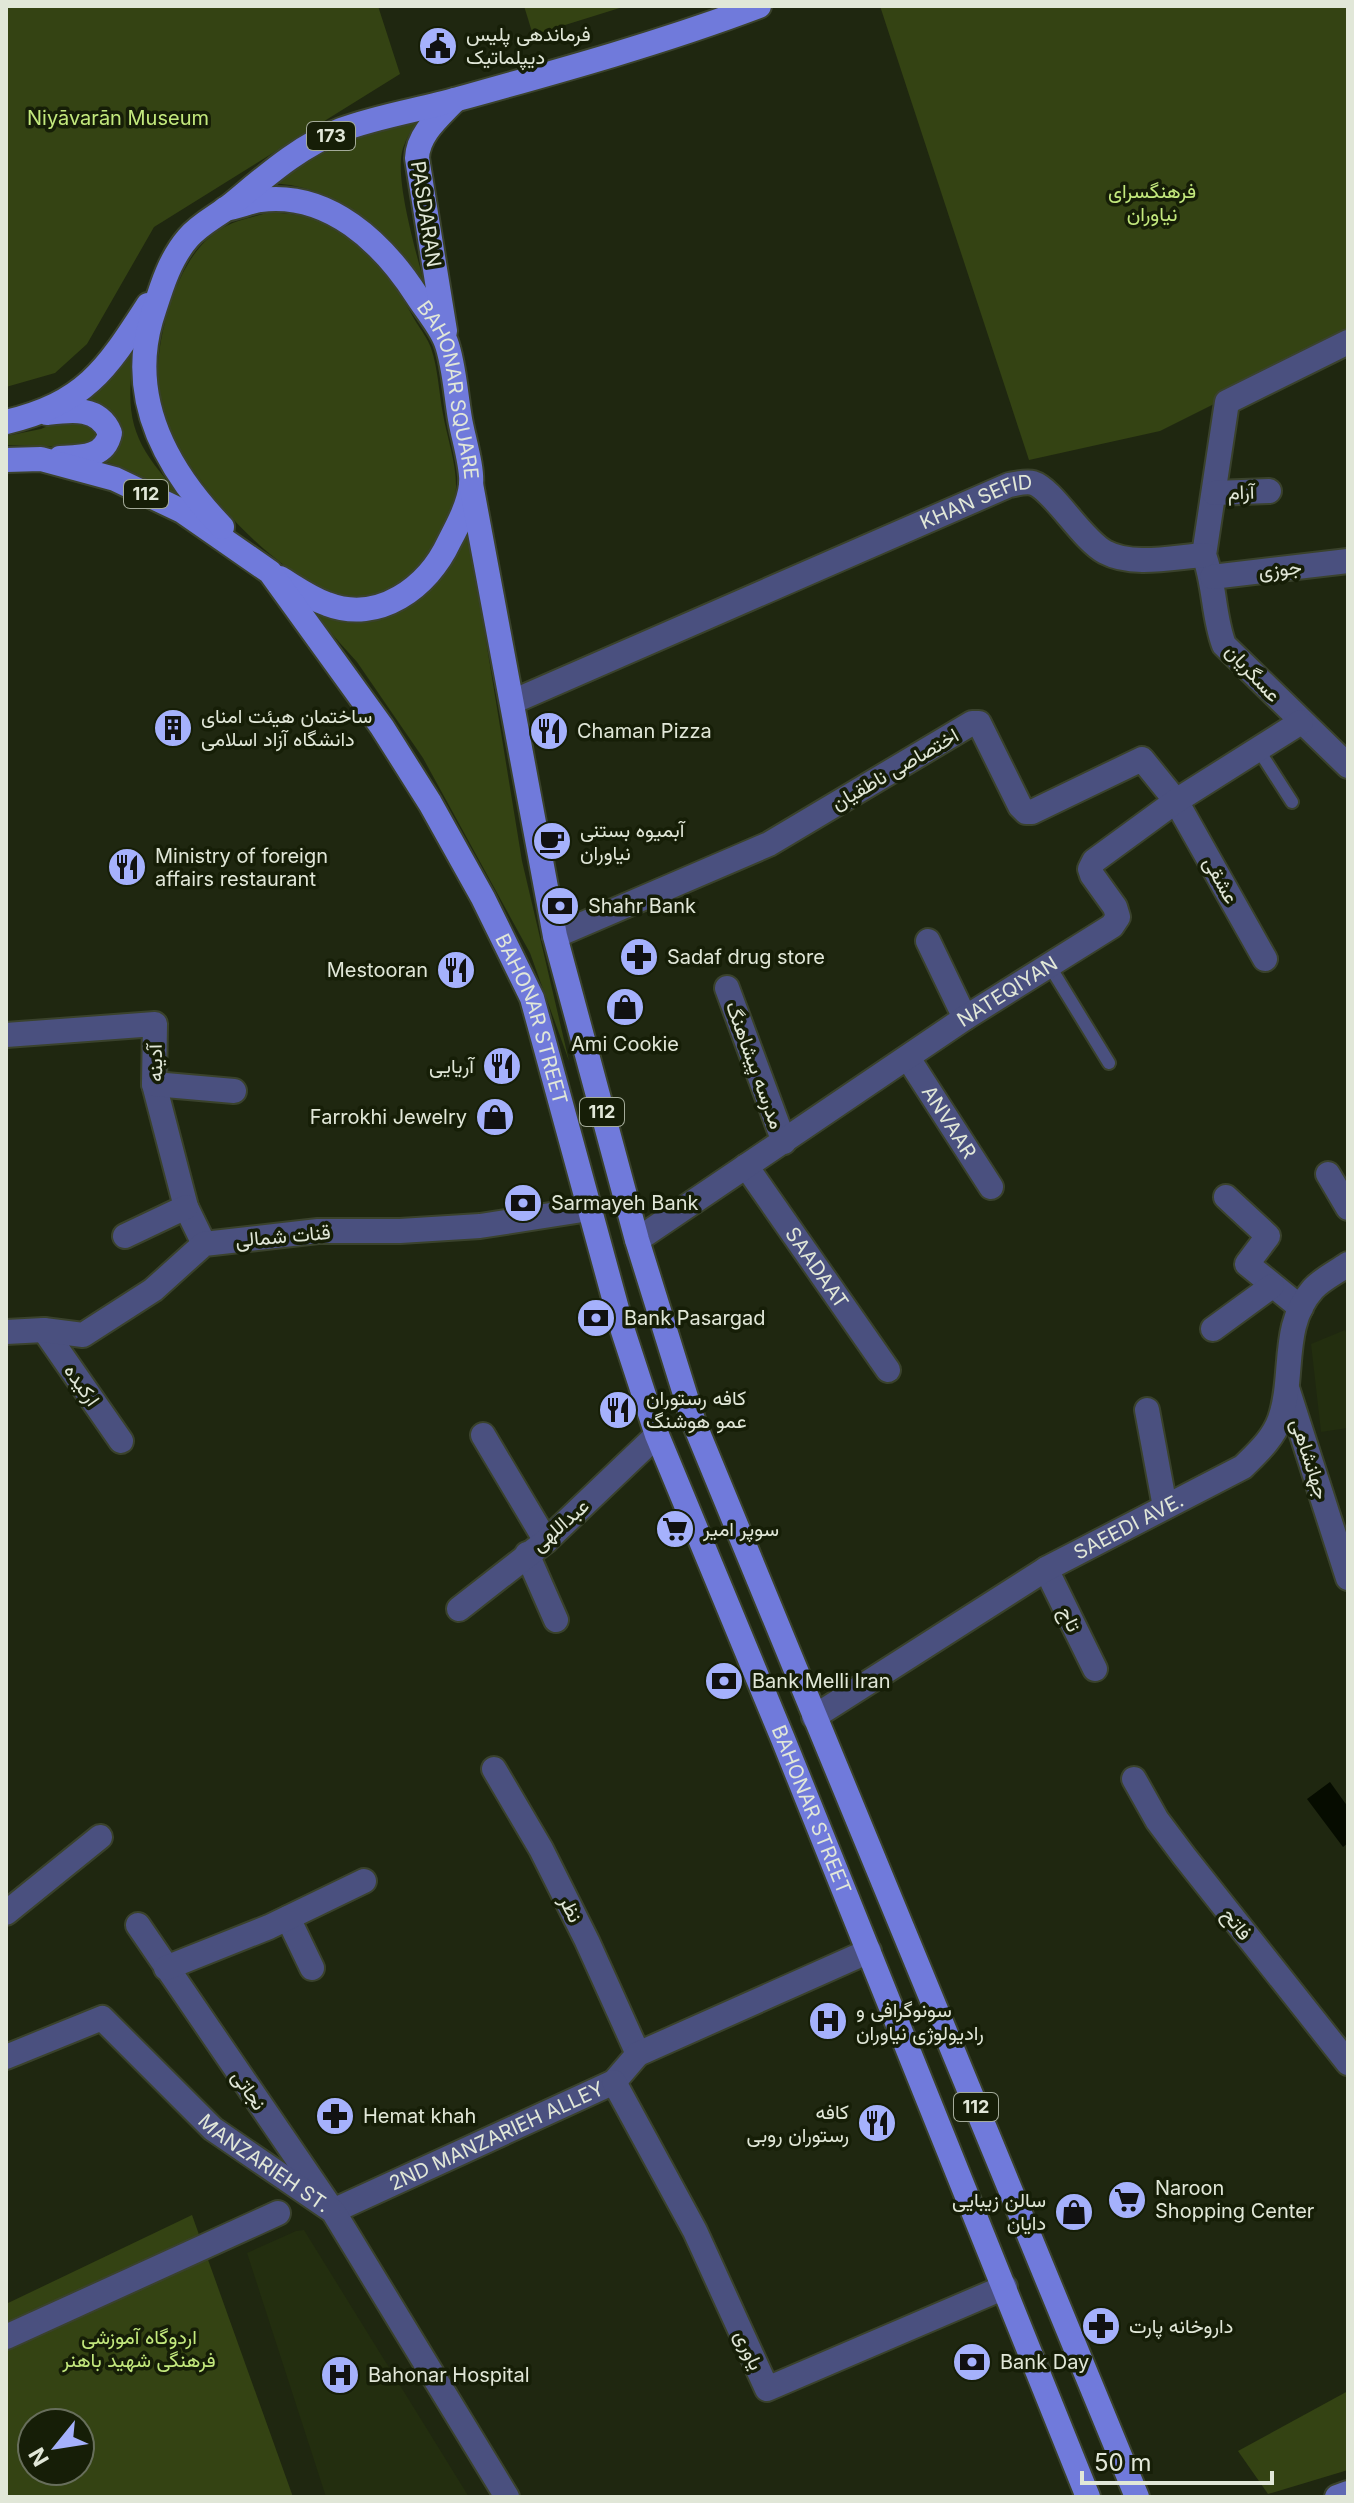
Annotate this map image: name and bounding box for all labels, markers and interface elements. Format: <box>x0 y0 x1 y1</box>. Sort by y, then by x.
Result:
place label: فرماندهی پلیس دیپلماتیک <box>466 22 591 71</box>
public building icon: فرماندهی پلیس دیپلماتیک <box>417 25 459 67</box>
park label: Niyāvarān Museum <box>27 106 209 130</box>
road number: 173 <box>307 122 355 150</box>
street label: PASDARAN <box>406 159 446 269</box>
park label: فرهنگسرای نیاوران <box>1108 179 1196 227</box>
street label: BAHONAR SQUARE <box>412 296 483 481</box>
street label: KHAN SEFID <box>916 470 1033 534</box>
street label: آرام <box>1227 479 1256 505</box>
road number: 112 <box>124 480 168 508</box>
street label: جوزی <box>1257 555 1303 584</box>
street label: عسگریان <box>1220 639 1286 708</box>
place label: ساختمان هیئت امنای دانشگاه آزاد اسلامی <box>201 704 372 752</box>
building icon: ساختمان هیئت امنای دانشگاه آزاد اسلامی <box>152 707 194 749</box>
restaurant icon: Chaman Pizza <box>528 710 570 752</box>
place label: Chaman Pizza <box>577 719 712 743</box>
street label: اختصاصی ناطقیان <box>827 723 963 815</box>
place label: آبمیوه بستنی نیاوران <box>580 818 686 866</box>
cafe icon: آبمیوه بستنی نیاوران <box>531 820 573 862</box>
place label: Ministry of foreign affairs restaurant <box>155 844 328 891</box>
restaurant icon: Ministry of foreign affairs restaurant <box>106 846 148 888</box>
street label: عشقی <box>1198 852 1244 908</box>
bank icon: Shahr Bank <box>539 885 581 927</box>
place label: Shahr Bank <box>588 894 696 918</box>
street label: BAHONAR STREET <box>490 930 573 1107</box>
pharmacy icon: Sadaf drug store <box>618 936 660 978</box>
place label: Sadaf drug store <box>667 945 825 969</box>
restaurant icon: Mestooran <box>435 949 477 991</box>
street label: NATEQIYAN <box>953 951 1062 1032</box>
place label: Mestooran <box>327 958 428 982</box>
shop icon: Ami Cookie <box>604 986 646 1028</box>
street label: مدرسه پیشاهنگ <box>719 998 789 1133</box>
place label: Ami Cookie <box>571 1032 679 1056</box>
street label: آدینه <box>143 1043 167 1082</box>
restaurant icon: آریایی <box>481 1045 523 1087</box>
place label: آریایی <box>429 1054 475 1079</box>
street label: ANVAAR <box>917 1081 981 1163</box>
shop icon: Farrokhi Jewelry <box>474 1096 516 1138</box>
road number: 112 <box>580 1098 624 1126</box>
place label: Farrokhi Jewelry <box>310 1105 467 1129</box>
bank icon: Sarmayeh Bank <box>502 1182 544 1224</box>
place label: Sarmayeh Bank <box>551 1191 698 1215</box>
street label: قنات شمالى <box>234 1220 332 1252</box>
street label: SAADAAT <box>780 1222 853 1313</box>
bank icon: Bank Pasargad <box>575 1297 617 1339</box>
place label: Bank Pasargad <box>624 1306 765 1330</box>
street label: ارکیده <box>58 1359 105 1411</box>
place label: کافه رستوران عمو هوشنگ <box>646 1386 747 1434</box>
restaurant icon: کافه رستوران عمو هوشنگ <box>597 1389 639 1431</box>
street label: جهانشاهی <box>1285 1416 1334 1503</box>
street label: SAEEDI AVE. <box>1070 1488 1187 1565</box>
street label: عبداللهی <box>526 1493 594 1557</box>
supermarket icon: سوپر امیر <box>654 1508 696 1550</box>
place label: سوپر امیر <box>702 1517 779 1543</box>
street label: تاج <box>1052 1602 1086 1636</box>
bank icon: Bank Melli Iran <box>703 1660 745 1702</box>
place label: Bank Melli Iran <box>752 1669 891 1693</box>
street label: BAHONAR STREET <box>767 1721 856 1898</box>
street label: نظر <box>553 1891 588 1927</box>
street label: فاتح <box>1215 1903 1257 1946</box>
place label: سونوگرافی و رادیولوژی نیاوران <box>856 1998 984 2046</box>
hospital icon: سونوگرافی و رادیولوژی نیاوران <box>807 2000 849 2042</box>
street label: نجاتی <box>227 2065 271 2115</box>
street label: 2ND MANZARIEH ALLEY <box>385 2076 608 2196</box>
road number: 112 <box>954 2093 998 2121</box>
pharmacy icon: Hemat khah <box>314 2095 356 2137</box>
place label: کافه رستوران روبی <box>746 2100 849 2148</box>
restaurant icon: کافه رستوران روبی <box>856 2102 898 2144</box>
place label: Hemat khah <box>363 2104 476 2128</box>
street label: MANZARIEH ST. <box>193 2109 334 2217</box>
place label: Naroon Shopping Center <box>1155 2176 1315 2223</box>
supermarket icon: Naroon Shopping Center <box>1106 2179 1148 2221</box>
place label: سالن زیبایی دایان <box>952 2188 1046 2235</box>
shop icon: سالن زیبایی دایان <box>1053 2191 1095 2233</box>
pharmacy icon: داروخانه پارت <box>1080 2305 1122 2347</box>
place label: داروخانه پارت <box>1129 2314 1233 2340</box>
park label: اردوگاه آموزشی فرهنگی شهید باهنر <box>61 2325 216 2373</box>
street label: یاوری <box>728 2326 769 2374</box>
bank icon: Bank Day <box>951 2341 993 2383</box>
place label: Bank Day <box>1000 2350 1089 2374</box>
hospital icon: Bahonar Hospital <box>319 2354 361 2396</box>
place label: Bahonar Hospital <box>368 2363 530 2387</box>
north arrow <box>16 2407 96 2487</box>
scale bar <box>1082 2435 1272 2485</box>
text: N <box>23 2443 54 2471</box>
text: 50 m <box>1094 2448 1152 2477</box>

